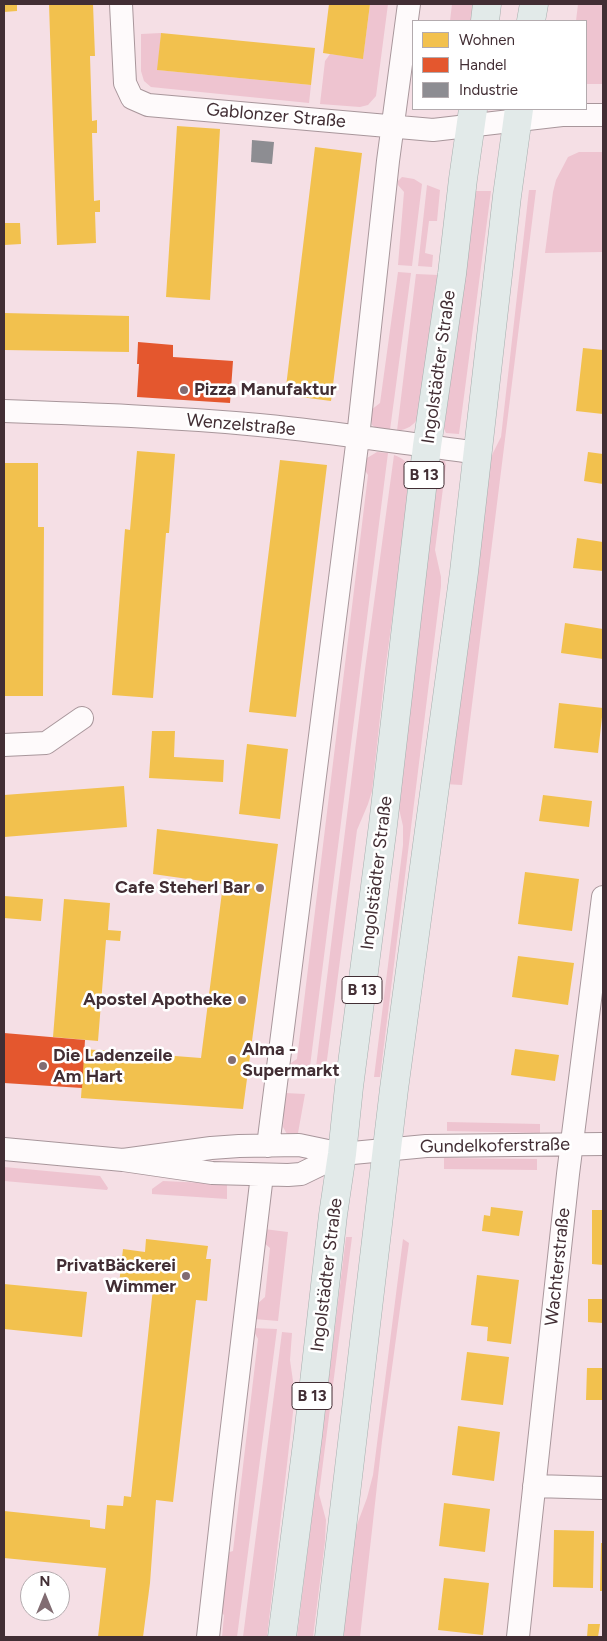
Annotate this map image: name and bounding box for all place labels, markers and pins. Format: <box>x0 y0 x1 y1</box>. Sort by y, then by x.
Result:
place label: Pizza Manufaktur <box>194 379 337 401</box>
marker: Pizza Manufaktur <box>178 384 190 396</box>
place label: Cafe Steherl Bar <box>115 877 250 899</box>
marker: Cafe Steherl Bar <box>254 882 266 894</box>
place label: Apostel Apotheke <box>83 989 232 1011</box>
marker: Apostel Apotheke <box>236 994 248 1006</box>
place label: Alma - Supermarkt <box>242 1039 340 1082</box>
place label: Die Ladenzeile Am Hart <box>53 1045 172 1088</box>
marker: Alma - Supermarkt <box>226 1054 238 1066</box>
marker: Die Ladenzeile Am Hart <box>37 1060 49 1072</box>
place label: PrivatBäckerei Wimmer <box>56 1255 176 1298</box>
marker: PrivatBäckerei Wimmer <box>180 1270 192 1282</box>

